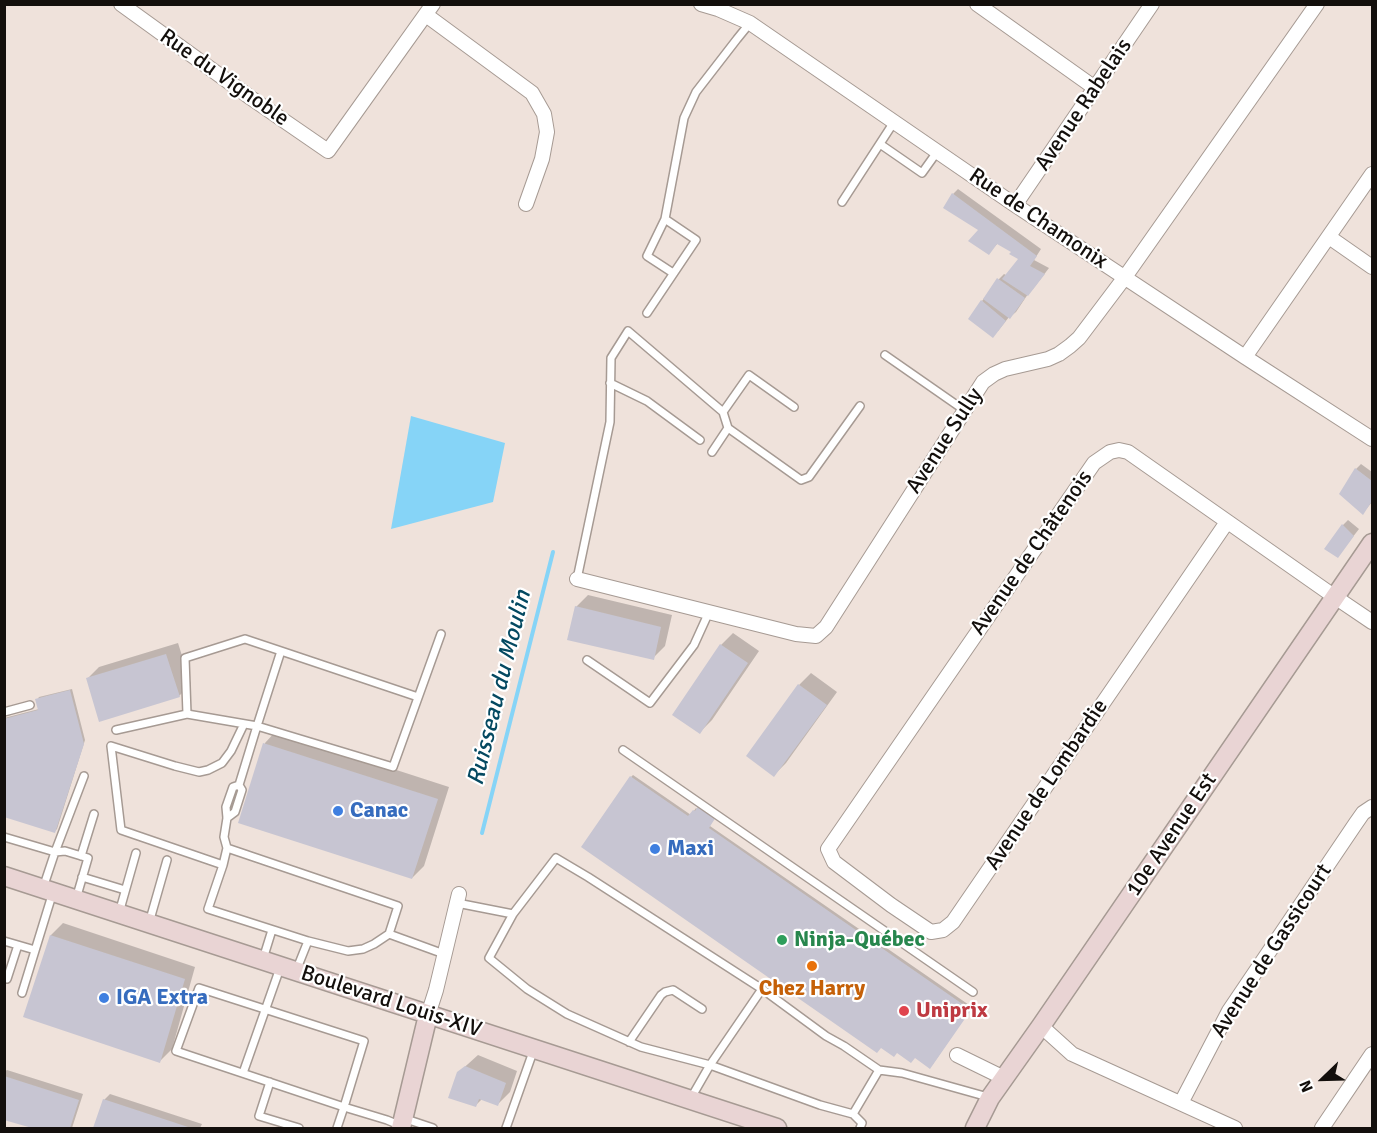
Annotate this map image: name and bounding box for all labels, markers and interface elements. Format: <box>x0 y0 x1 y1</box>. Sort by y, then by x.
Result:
street label: Rue du Vignoble <box>154 24 294 132</box>
street label: Avenue Rabelais <box>1030 34 1138 176</box>
street label: Rue de Chamonix <box>964 163 1112 275</box>
street label: Avenue Sully <box>901 383 989 499</box>
street label: Avenue de Châtenois <box>965 466 1099 640</box>
water label: Ruisseau du Moulin <box>462 588 538 788</box>
street label: Avenue de Lombardie <box>980 695 1114 875</box>
street label: 10e Avenue Est <box>1121 768 1223 902</box>
place label: Canac <box>350 798 408 824</box>
marker: Canac <box>331 804 345 818</box>
place label: Maxi <box>667 836 714 862</box>
marker: Maxi <box>648 842 662 856</box>
street label: Avenue de Gassicourt <box>1206 859 1338 1043</box>
place label: Ninja-Québec <box>794 927 925 953</box>
marker: Ninja-Québec <box>775 933 789 947</box>
marker: Chez Harry <box>805 959 819 973</box>
street label: Boulevard Louis-XIV <box>297 960 485 1044</box>
place label: Chez Harry <box>759 976 865 1002</box>
place label: IGA Extra <box>116 985 208 1011</box>
marker: IGA Extra <box>97 991 111 1005</box>
place label: Uniprix <box>916 998 988 1024</box>
marker: Uniprix <box>897 1004 911 1018</box>
north arrow <box>1293 1049 1353 1109</box>
text: N <box>1295 1077 1318 1095</box>

